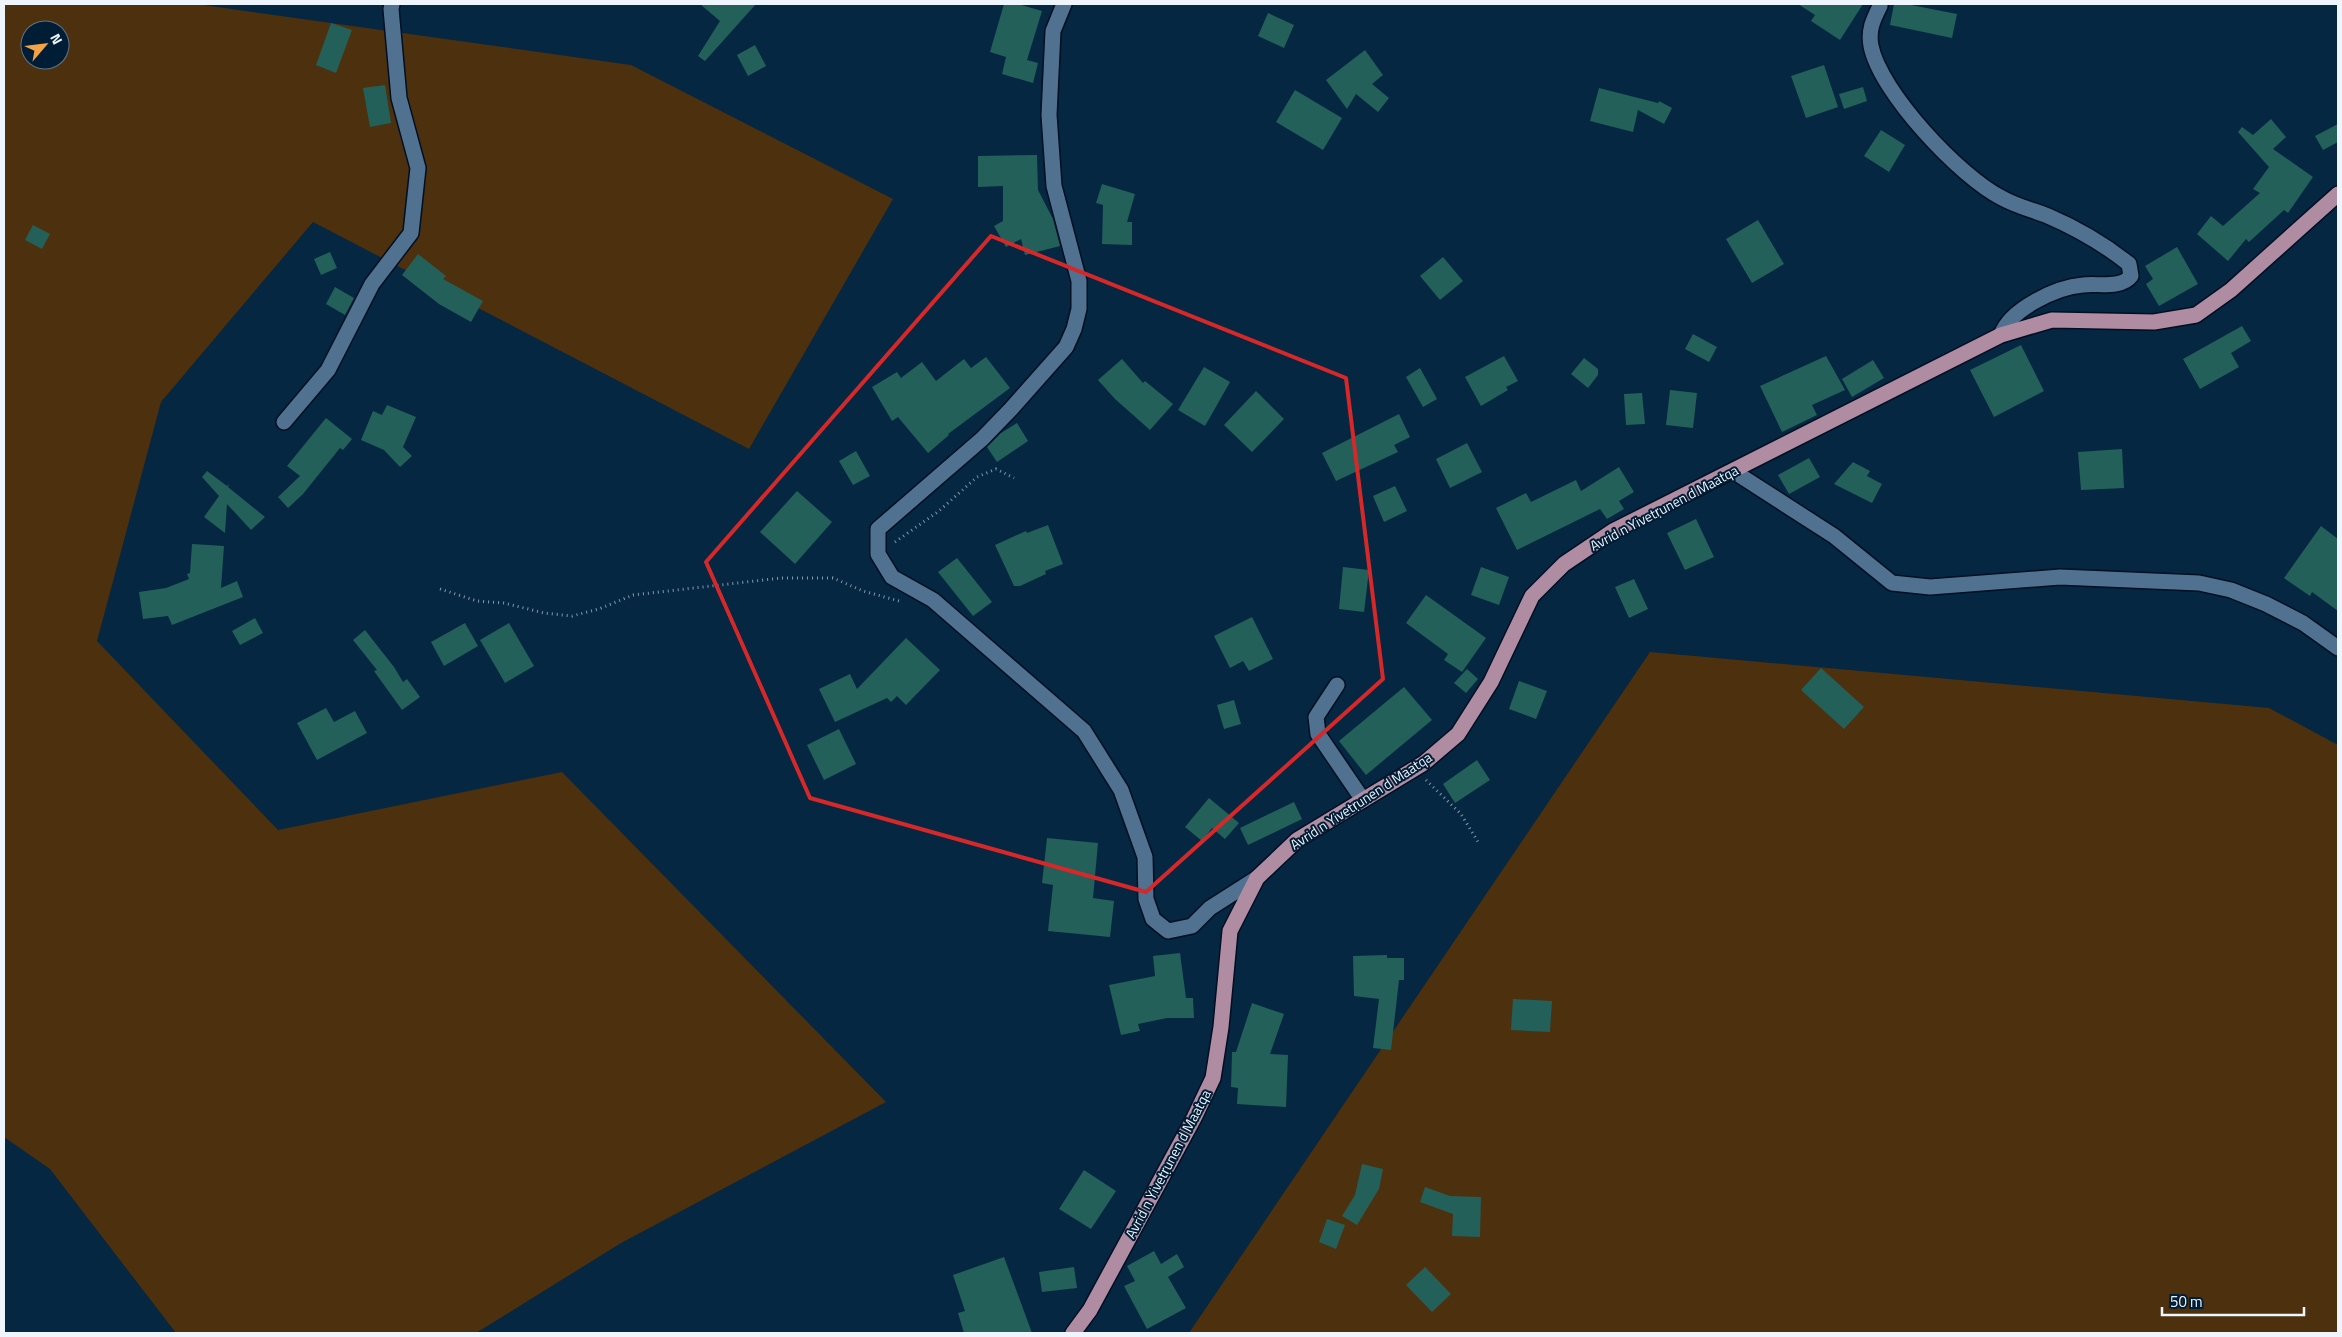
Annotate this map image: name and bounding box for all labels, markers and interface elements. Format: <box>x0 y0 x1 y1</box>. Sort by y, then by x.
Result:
north arrow <box>20 20 70 70</box>
text: N <box>45 29 68 48</box>
street label: Avrid n Yivetṛunen d Maatqa <box>1586 459 1742 556</box>
street label: Avrid n Yivetṛunen d Maatqa <box>1285 747 1436 855</box>
street label: Avrid n Yivetṛunen d Maatqa <box>1119 1086 1216 1242</box>
scale bar <box>2162 1284 2304 1316</box>
text: 50 m <box>2170 1290 2203 1313</box>

